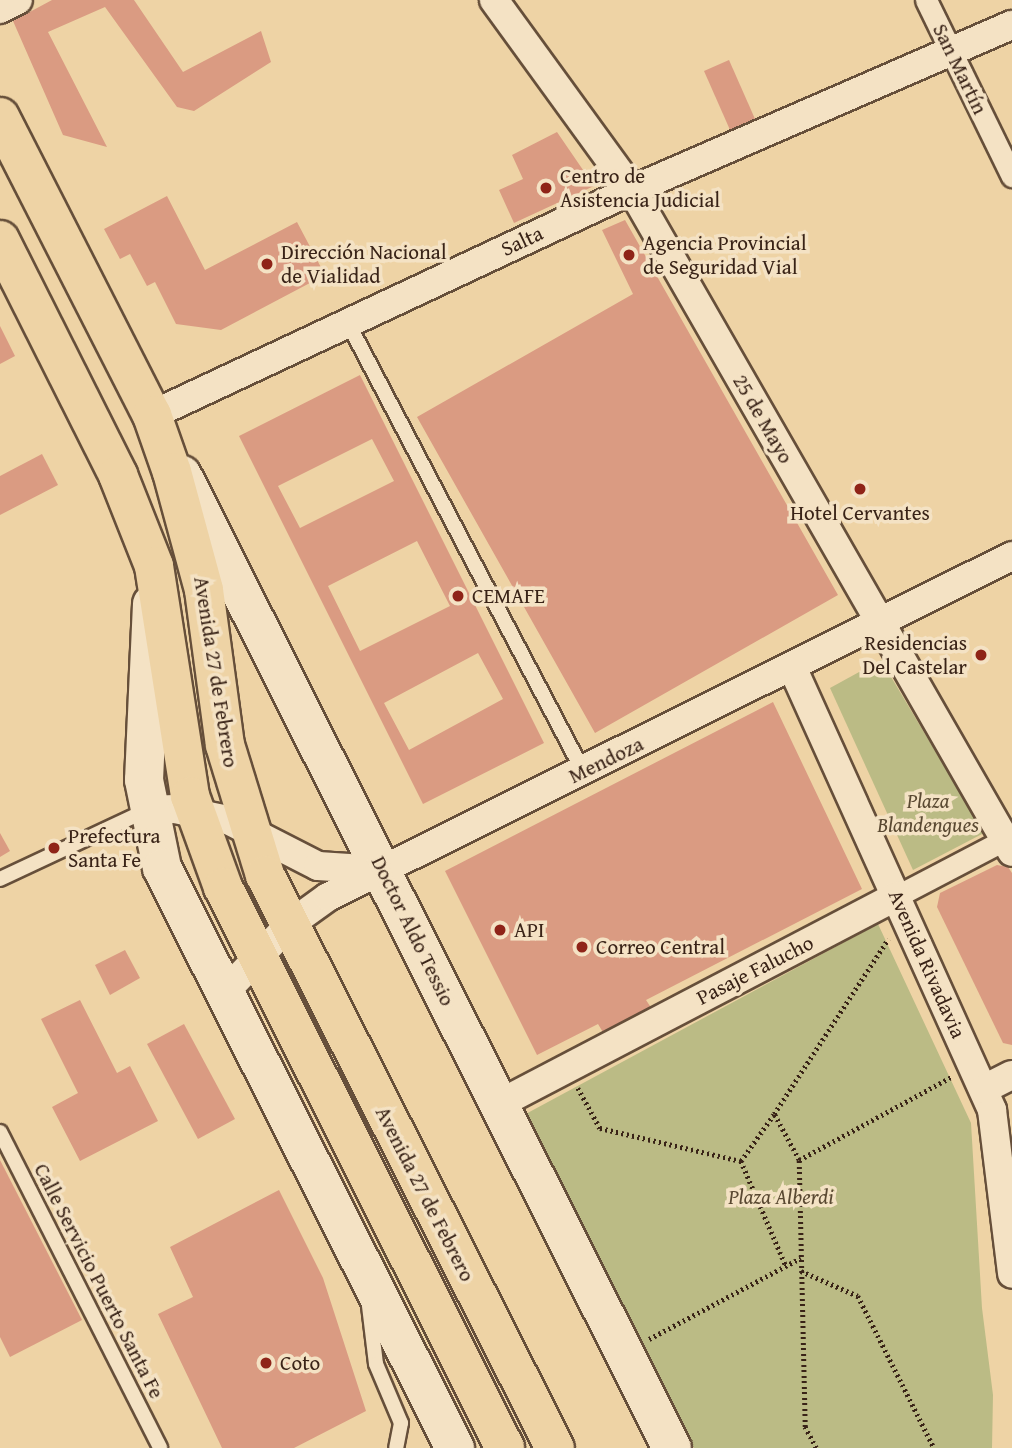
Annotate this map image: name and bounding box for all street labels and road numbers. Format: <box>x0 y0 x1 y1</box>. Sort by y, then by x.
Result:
street label: San Martín <box>927 20 993 118</box>
street label: Salta <box>497 220 547 262</box>
street label: 25 de Mayo <box>727 370 799 468</box>
street label: Avenida 27 de Febrero <box>188 575 244 769</box>
street label: Mendoza <box>565 731 647 789</box>
street label: Doctor Aldo Tessio <box>366 852 460 1010</box>
street label: Avenida Rivadavia <box>883 886 971 1042</box>
street label: Pasaje Falucho <box>692 930 818 1010</box>
street label: Avenida 27 de Febrero <box>370 1102 480 1286</box>
street label: Calle Servicio Puerto Santa Fe <box>29 1159 169 1403</box>

